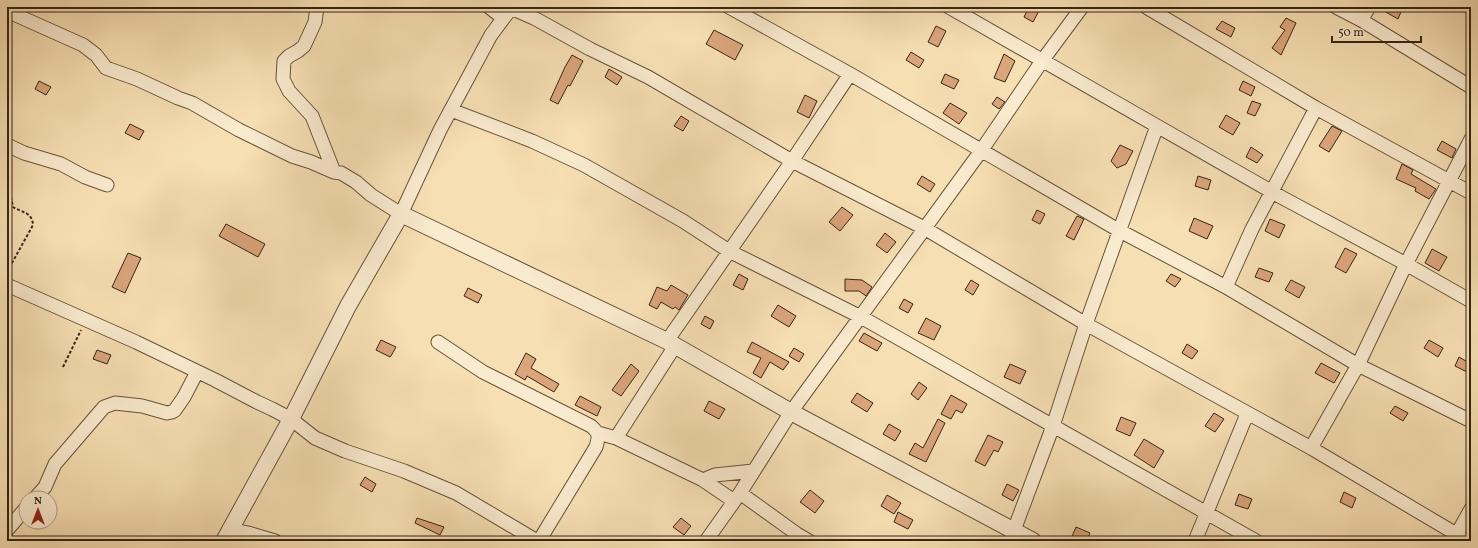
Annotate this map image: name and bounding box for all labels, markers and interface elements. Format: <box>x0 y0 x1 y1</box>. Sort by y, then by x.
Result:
scale bar <box>1332 18 1421 44</box>
text: 50 m <box>1338 25 1364 41</box>
north arrow <box>18 490 58 530</box>
text: N <box>34 494 42 509</box>

